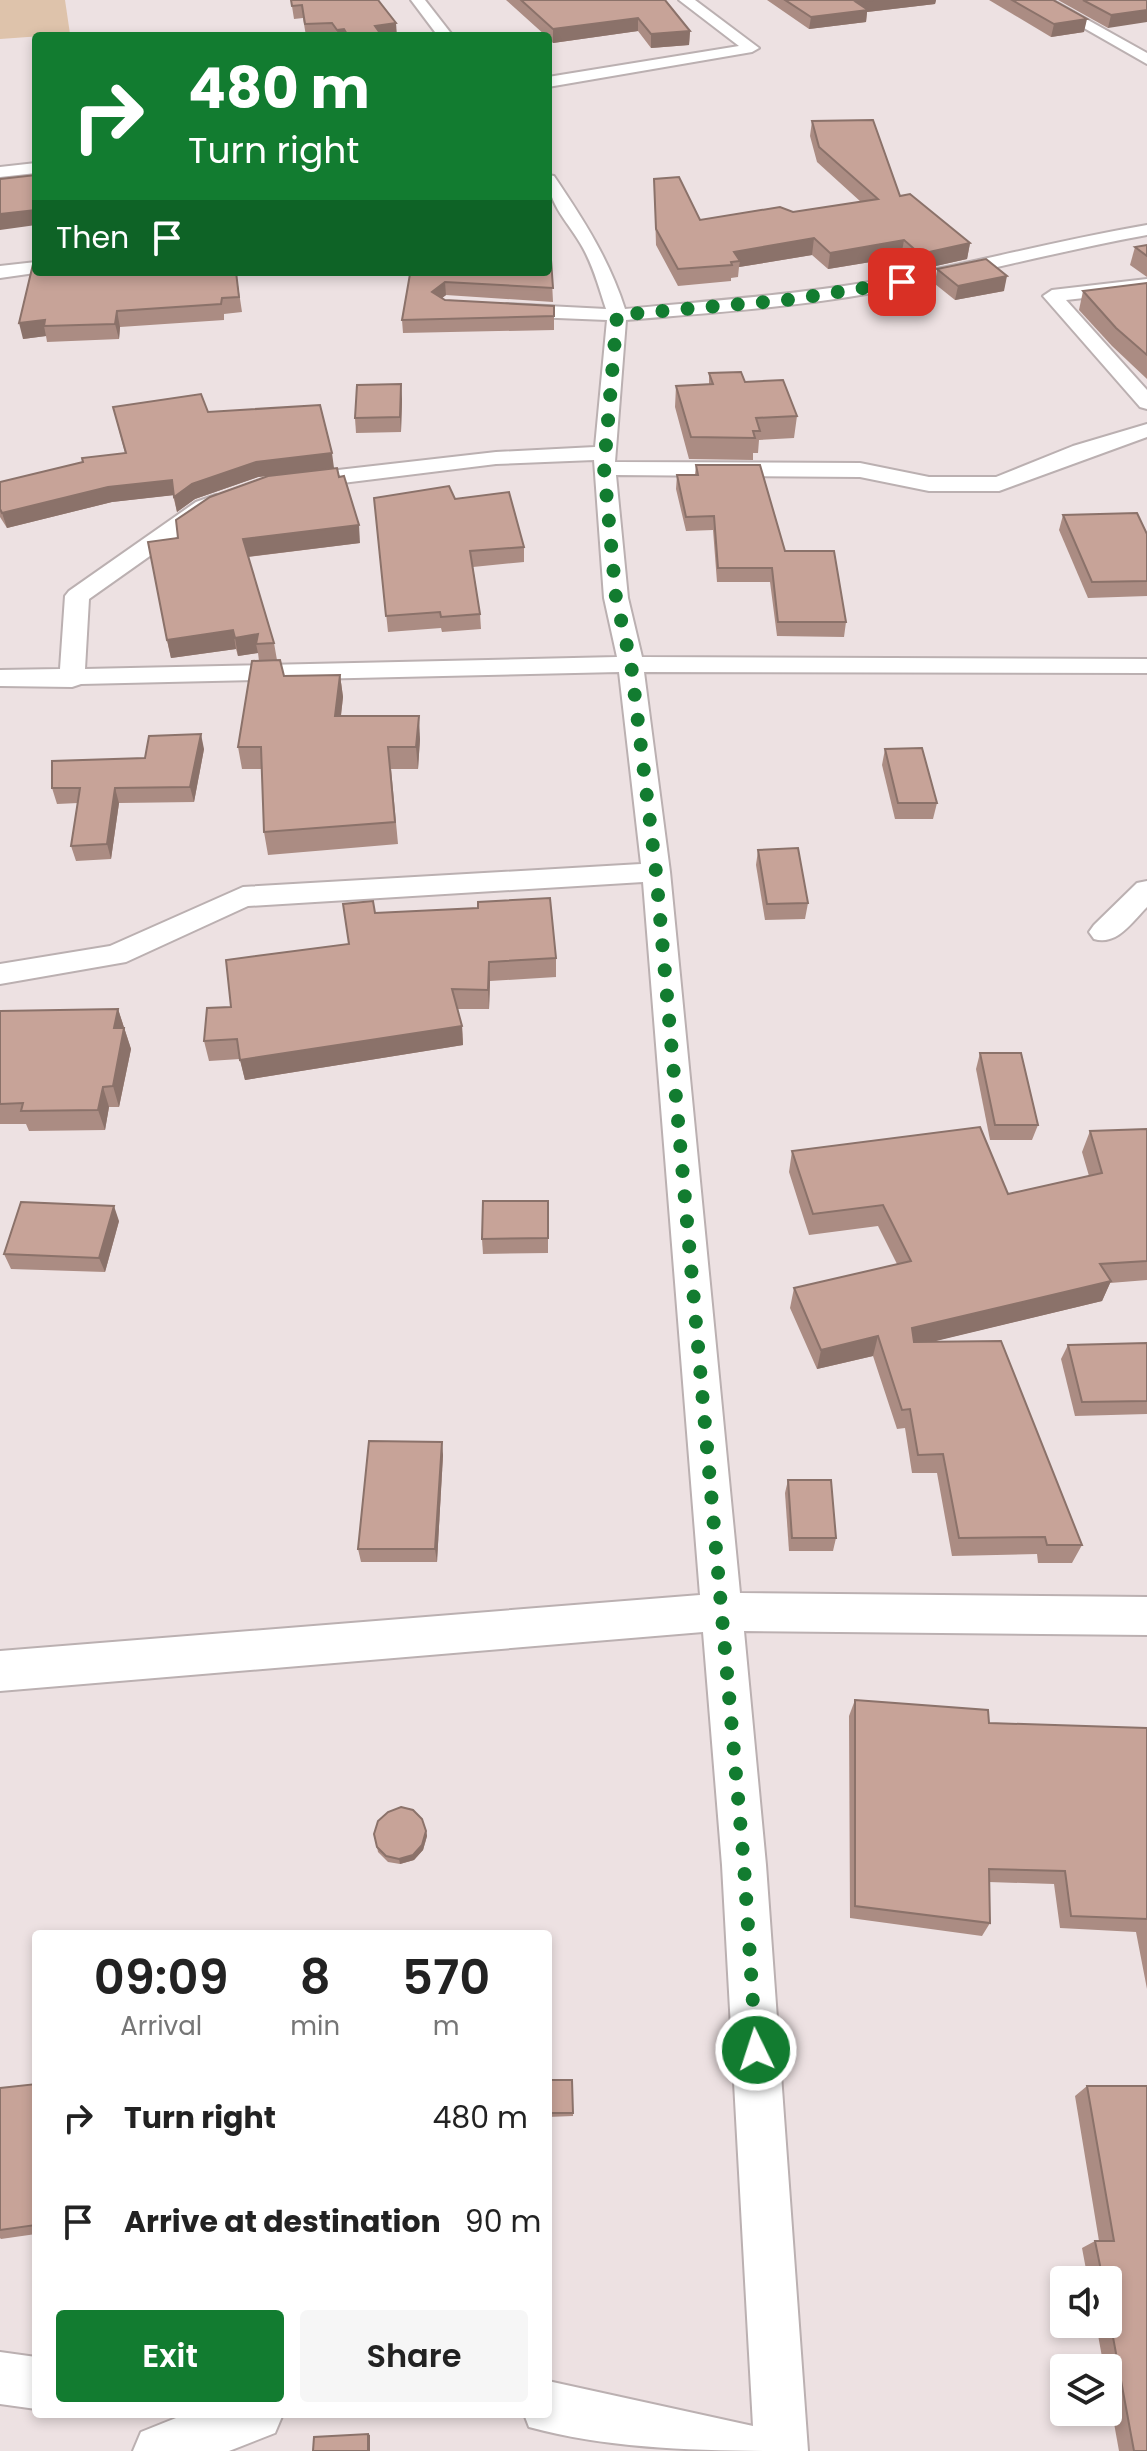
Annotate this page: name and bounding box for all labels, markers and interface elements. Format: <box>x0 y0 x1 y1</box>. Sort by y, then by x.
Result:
text: 480 m <box>188 49 370 128</box>
icon: right <box>56 64 160 168</box>
text: Turn right <box>188 125 359 176</box>
text: Then <box>56 216 129 259</box>
icon: arrive <box>145 216 189 260</box>
pin <box>868 248 936 316</box>
icon: arrive <box>880 260 924 304</box>
text: 09:09 <box>94 1944 229 2011</box>
text: 8 <box>300 1944 331 2011</box>
text: 570 <box>402 1944 490 2011</box>
text: Arrival <box>120 2008 202 2044</box>
text: min <box>290 2008 340 2044</box>
text: m <box>433 2008 459 2044</box>
position arrow <box>714 2008 798 2092</box>
icon: right <box>56 2096 100 2140</box>
text: Turn right <box>124 2096 276 2139</box>
text: 480 m <box>432 2096 528 2139</box>
icon: arrive <box>56 2200 100 2244</box>
text: Arrive at destination <box>124 2200 441 2243</box>
text: 90 m <box>465 2200 541 2243</box>
map controls <box>1050 2266 1122 2426</box>
button: sound <box>1050 2266 1122 2338</box>
button: Exit <box>56 2310 284 2402</box>
button: Share <box>300 2310 528 2402</box>
button: layers <box>1050 2354 1122 2426</box>

